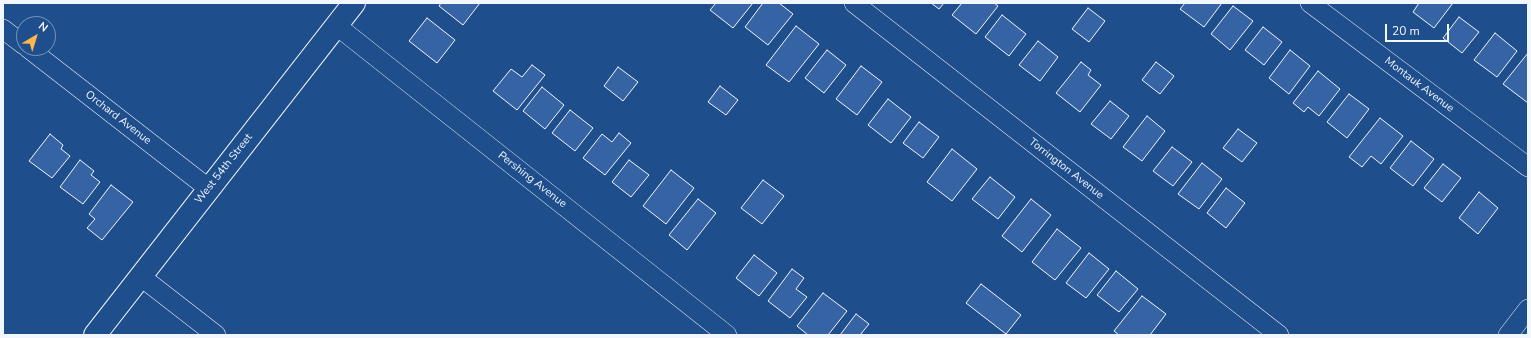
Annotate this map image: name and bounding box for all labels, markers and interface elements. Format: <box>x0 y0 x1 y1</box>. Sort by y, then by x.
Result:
north arrow <box>16 16 56 56</box>
scale bar <box>1387 16 1451 42</box>
text: N <box>35 18 51 35</box>
text: 20 m <box>1392 23 1420 39</box>
street label: Montauk Avenue <box>1382 55 1456 115</box>
street label: Orchard Avenue <box>82 88 154 148</box>
street label: West 54th Street <box>193 131 255 207</box>
street label: Torrington Avenue <box>1026 136 1106 202</box>
street label: Pershing Avenue <box>495 149 569 211</box>

